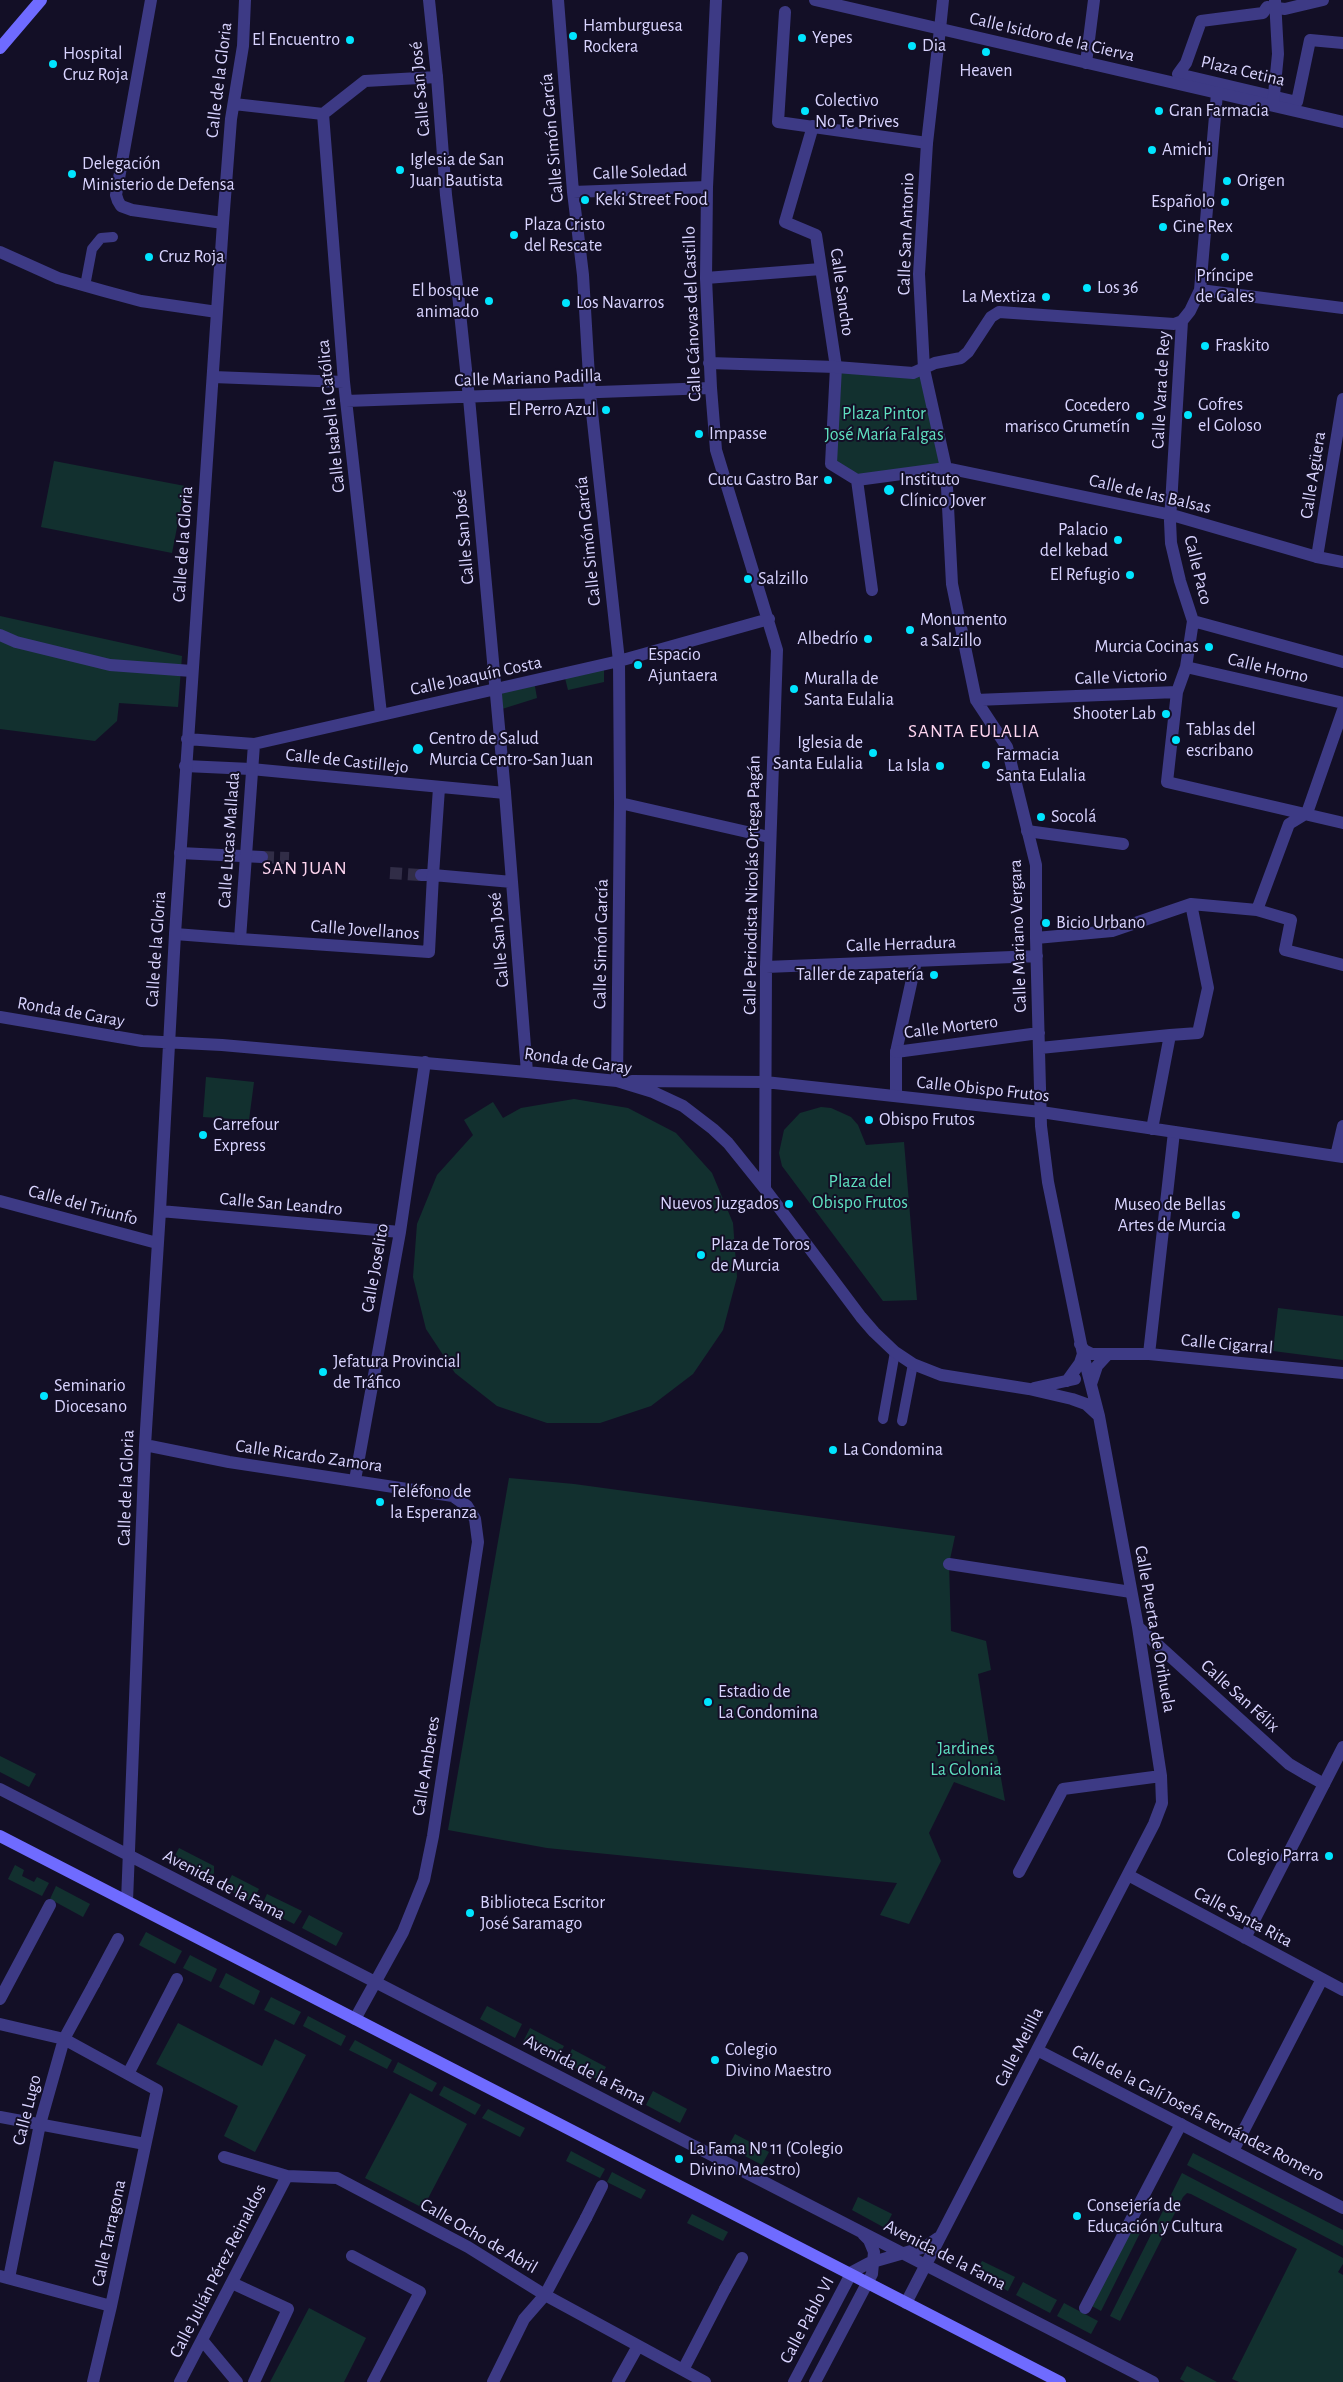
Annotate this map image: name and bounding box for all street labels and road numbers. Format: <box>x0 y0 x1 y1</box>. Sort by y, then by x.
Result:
street label: Calle Isidoro de la Cierva <box>967 7 1137 67</box>
street label: Calle de la Gloria <box>201 21 237 139</box>
street label: Calle San José <box>405 41 435 137</box>
street label: Plaza Cetina <box>1199 51 1287 91</box>
street label: Calle Simón García <box>536 72 568 204</box>
street label: Calle Soledad <box>592 160 688 184</box>
street label: Calle San Antonio <box>893 172 919 296</box>
street label: Calle Cánovas del Castillo <box>678 226 706 402</box>
street label: Calle Sancho <box>825 247 859 337</box>
street label: Calle Vara de Rey <box>1147 331 1175 449</box>
street label: Calle Isabel la Católica <box>312 338 350 494</box>
street label: Calle Mariano Padilla <box>454 365 602 391</box>
street label: Calle Agüera <box>1295 430 1331 520</box>
street label: Calle de las Balsas <box>1087 469 1213 519</box>
street label: Calle Simón García <box>570 475 606 607</box>
street label: Calle de la Gloria <box>168 485 198 603</box>
street label: Calle San José <box>449 489 479 585</box>
street label: Calle Paco <box>1179 533 1217 607</box>
street label: Calle Horno <box>1225 648 1311 688</box>
street label: Calle Joaquín Costa <box>408 652 544 700</box>
street label: Calle Victorio <box>1074 665 1168 689</box>
street label: Calle de Castillejo <box>284 744 410 778</box>
street label: Calle Periodista Nicolás Ortega Pagán <box>739 755 765 1015</box>
street label: Calle Lucas Mallada <box>213 771 245 909</box>
street label: Calle Mariano Vergara <box>1005 859 1031 1013</box>
street label: Calle Simón García <box>589 879 613 1009</box>
street label: Calle de la Gloria <box>141 890 171 1008</box>
street label: Calle San José <box>484 892 514 988</box>
street label: Calle Jovellanos <box>310 915 420 945</box>
street label: Calle Herradura <box>846 931 956 957</box>
street label: Ronda de Garay <box>16 992 126 1032</box>
street label: Calle Mortero <box>903 1011 999 1043</box>
street label: Ronda de Garay <box>523 1043 633 1079</box>
street label: Calle Obispo Frutos <box>915 1071 1051 1107</box>
street label: Calle del Triunfo <box>26 1180 140 1230</box>
street label: Calle San Leandro <box>219 1188 343 1220</box>
street label: Calle Joselito <box>357 1222 393 1314</box>
street label: Calle Cigarral <box>1180 1329 1274 1359</box>
street label: Calle de la Gloria <box>113 1429 139 1547</box>
street label: Calle Ricardo Zamora <box>234 1435 384 1477</box>
street label: Calle Puerta de Orihuela <box>1130 1544 1180 1714</box>
street label: Calle San Félix <box>1196 1655 1284 1737</box>
street label: Calle Amberes <box>407 1715 445 1817</box>
street label: Avenida de la Fama <box>159 1845 289 1925</box>
street label: Calle Santa Rita <box>1190 1882 1296 1952</box>
street label: Calle Melilla <box>990 2004 1048 2090</box>
street label: Avenida de la Fama <box>520 2030 650 2110</box>
street label: Calle de la Calí Josefa Fernández Romero <box>1068 2040 1328 2186</box>
street label: Calle Lugo <box>8 2072 46 2148</box>
street label: Calle Tarragona <box>87 2178 131 2288</box>
street label: Calle Julián Pérez Reinaldos <box>165 2181 271 2361</box>
street label: Calle Ocho de Abril <box>416 2194 542 2278</box>
street label: Avenida de la Fama <box>880 2215 1010 2295</box>
street label: Calle Pablo VI <box>775 2273 839 2367</box>

